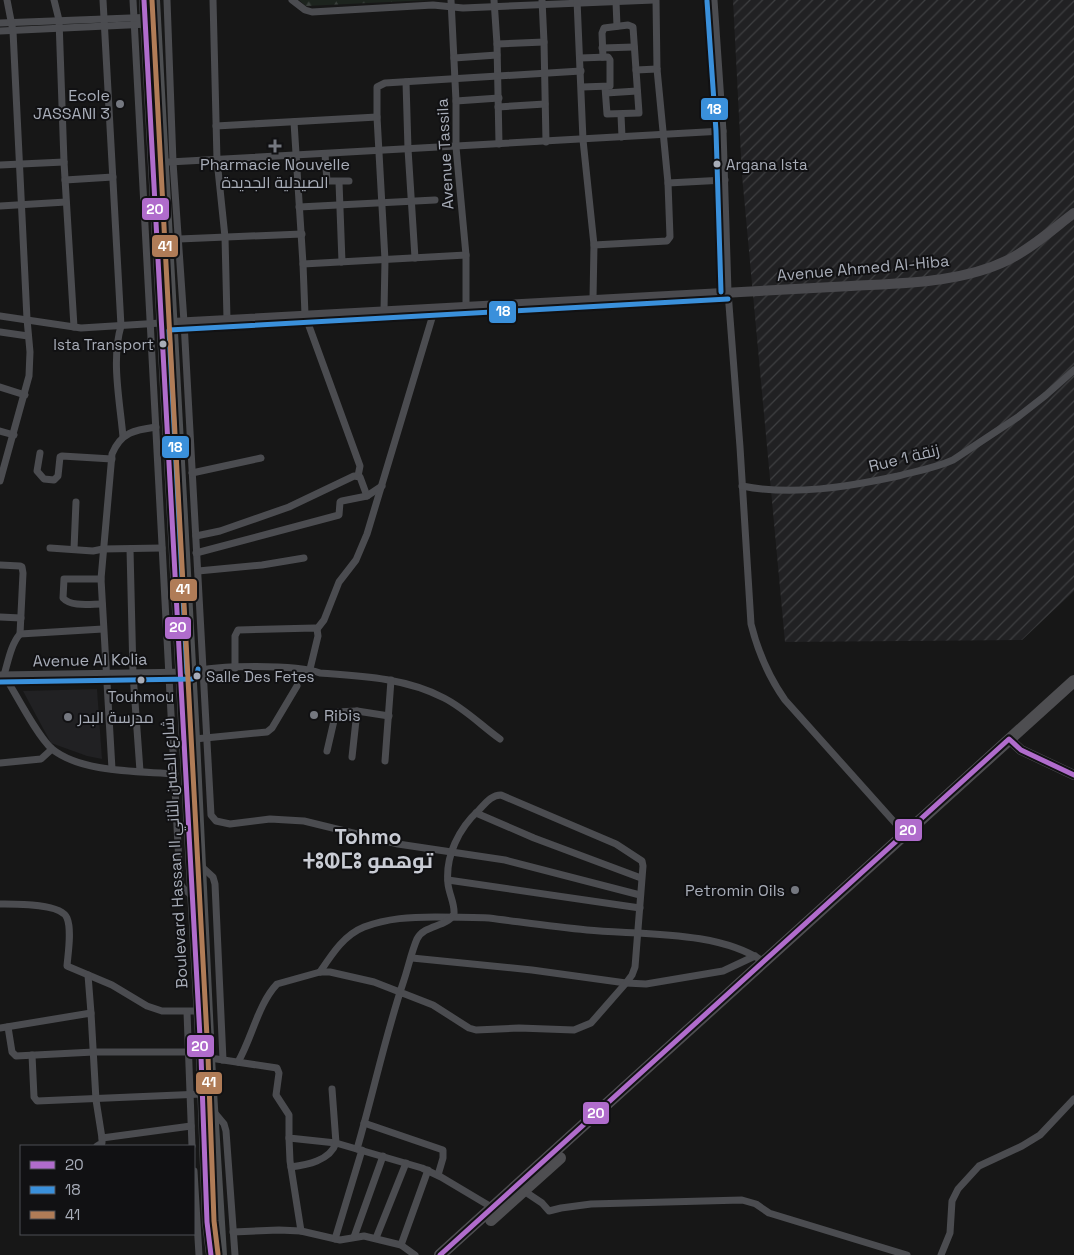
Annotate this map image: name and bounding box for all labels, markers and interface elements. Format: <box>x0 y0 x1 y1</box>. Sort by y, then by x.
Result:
place label: Ecole JASSANI 3 <box>33 85 110 124</box>
line badge: 18 <box>700 97 729 121</box>
marker: Ecole JASSANI 3 <box>114 98 126 110</box>
street label: Avenue Tassila <box>432 98 458 210</box>
text: 18 <box>707 100 722 118</box>
marker: Pharmacie Nouvelle الصيدلية الجديدة <box>269 140 281 152</box>
place label: Pharmacie Nouvelle الصيدلية الجديدة <box>200 154 350 193</box>
place label: Argana Ista <box>726 155 808 174</box>
marker: Argana Ista <box>712 159 722 169</box>
line badge: 20 <box>141 197 170 221</box>
text: 20 <box>146 200 164 218</box>
line badge: 41 <box>151 234 179 258</box>
text: 41 <box>158 237 172 255</box>
street label: Avenue Ahmed Al-Hiba <box>776 250 950 286</box>
line badge: 18 <box>488 300 517 324</box>
text: 18 <box>496 302 511 320</box>
place label: Ista Transport <box>53 335 154 354</box>
marker: Ista Transport <box>158 339 168 349</box>
line badge: 18 <box>161 435 190 459</box>
text: 18 <box>168 438 183 456</box>
street label: Rue 1 زنقة <box>866 439 942 477</box>
line badge: 41 <box>169 578 198 602</box>
text: 41 <box>176 580 190 598</box>
line badge: 20 <box>164 616 192 640</box>
text: 20 <box>169 618 187 636</box>
street label: Avenue Al Kolia <box>32 648 148 672</box>
place label: Salle Des Fetes <box>206 667 315 686</box>
marker: Salle Des Fetes <box>192 671 202 681</box>
marker: Touhmou <box>136 675 146 685</box>
place label: Touhmou <box>108 687 174 706</box>
place label: Ribis <box>324 705 361 726</box>
place label: مدرسة البدر <box>77 707 154 728</box>
marker: Ribis <box>308 709 320 721</box>
marker: مدرسة البدر <box>62 711 74 723</box>
street label: Boulevard Hassan II شارع الحسن الثاني <box>157 717 196 989</box>
line badge: 20 <box>894 818 923 842</box>
text: 20 <box>899 821 917 839</box>
district label: Tohmo ⵜⵓⵀⵎⵓ توهمو <box>303 823 434 874</box>
place label: Petromin Oils <box>685 880 785 901</box>
marker: Petromin Oils <box>789 884 801 896</box>
line badge: 20 <box>186 1034 215 1058</box>
text: 20 <box>191 1037 209 1055</box>
line badge: 41 <box>195 1071 223 1095</box>
text: 41 <box>202 1073 216 1091</box>
line badge: 20 <box>582 1101 610 1125</box>
text: 20 <box>587 1104 605 1122</box>
legend <box>20 1145 195 1235</box>
text: 20 <box>65 1155 84 1174</box>
text: 18 <box>65 1180 81 1199</box>
text: 41 <box>65 1205 80 1224</box>

